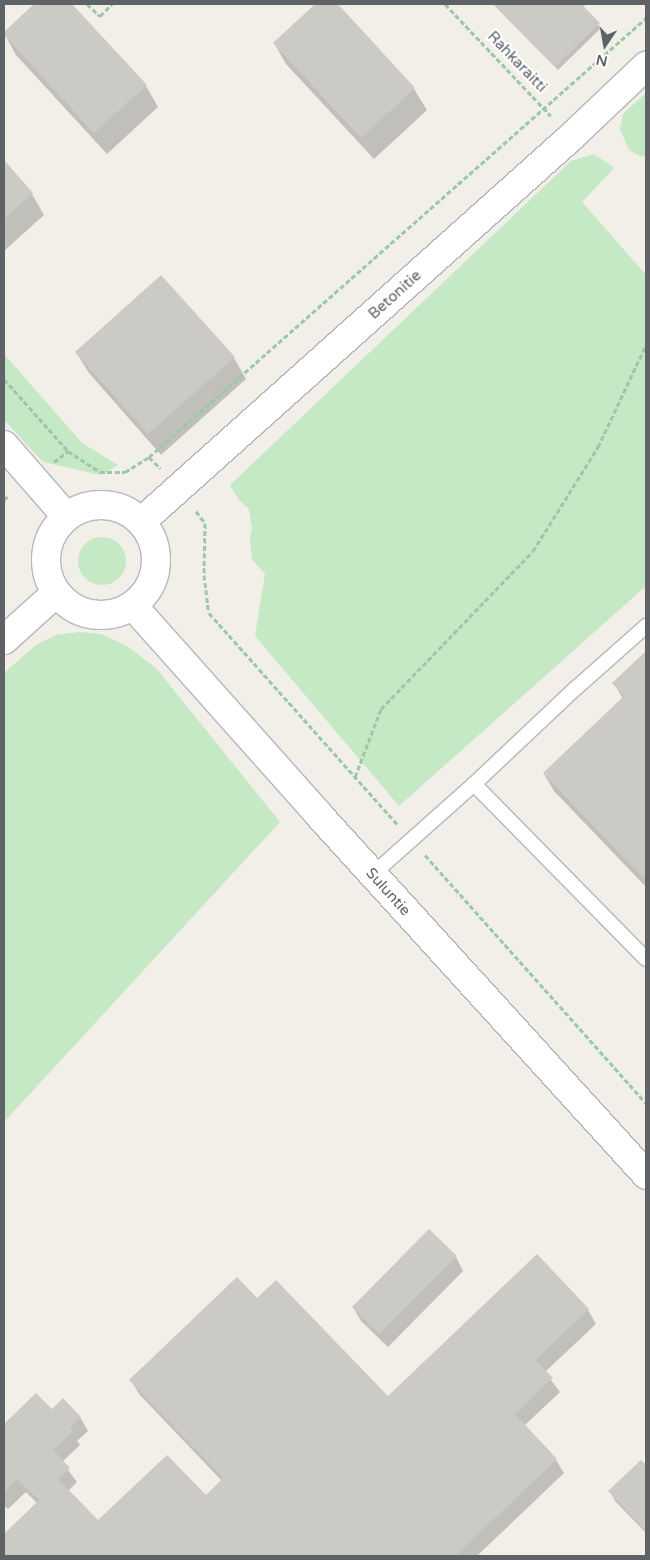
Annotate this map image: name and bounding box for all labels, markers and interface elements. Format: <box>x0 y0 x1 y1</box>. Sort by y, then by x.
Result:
north arrow <box>580 20 630 70</box>
street label: Rahkaraitti <box>484 28 550 96</box>
text: N <box>595 51 609 70</box>
street label: Betonitie <box>365 267 425 323</box>
street label: Suluntie <box>362 864 414 920</box>

